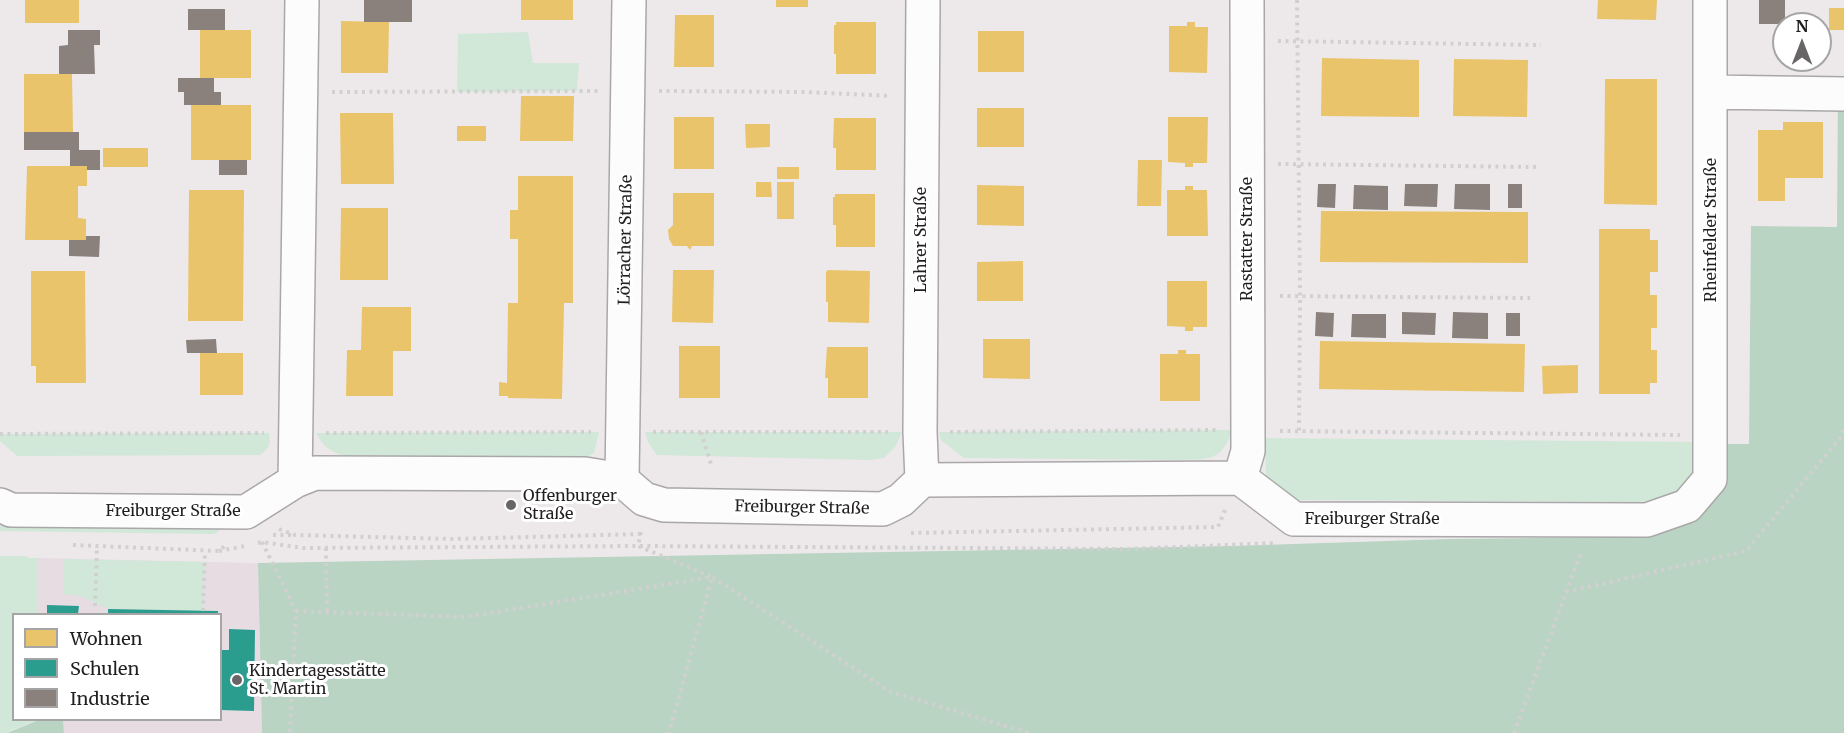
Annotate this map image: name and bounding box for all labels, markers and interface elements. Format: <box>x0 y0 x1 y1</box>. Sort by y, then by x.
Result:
north arrow <box>1772 12 1832 72</box>
text: N <box>1796 16 1808 36</box>
street label: Rheinfelder Straße <box>1701 158 1721 302</box>
street label: Lörracher Straße <box>615 175 637 305</box>
street label: Rastatter Straße <box>1237 177 1257 301</box>
street label: Lahrer Straße <box>911 187 931 293</box>
place label: Offenburger Straße <box>523 486 617 524</box>
street label: Freiburger Straße <box>734 497 870 519</box>
marker: Offenburger Straße <box>504 498 518 512</box>
street label: Freiburger Straße <box>105 501 241 521</box>
street label: Freiburger Straße <box>1304 509 1440 529</box>
legend <box>12 613 222 721</box>
text: Wohnen <box>70 627 143 650</box>
text: Schulen <box>70 657 139 680</box>
place label: Kindertagesstätte St. Martin <box>249 661 386 699</box>
marker: Kindertagesstätte St. Martin <box>230 673 244 687</box>
text: Industrie <box>70 687 150 710</box>

